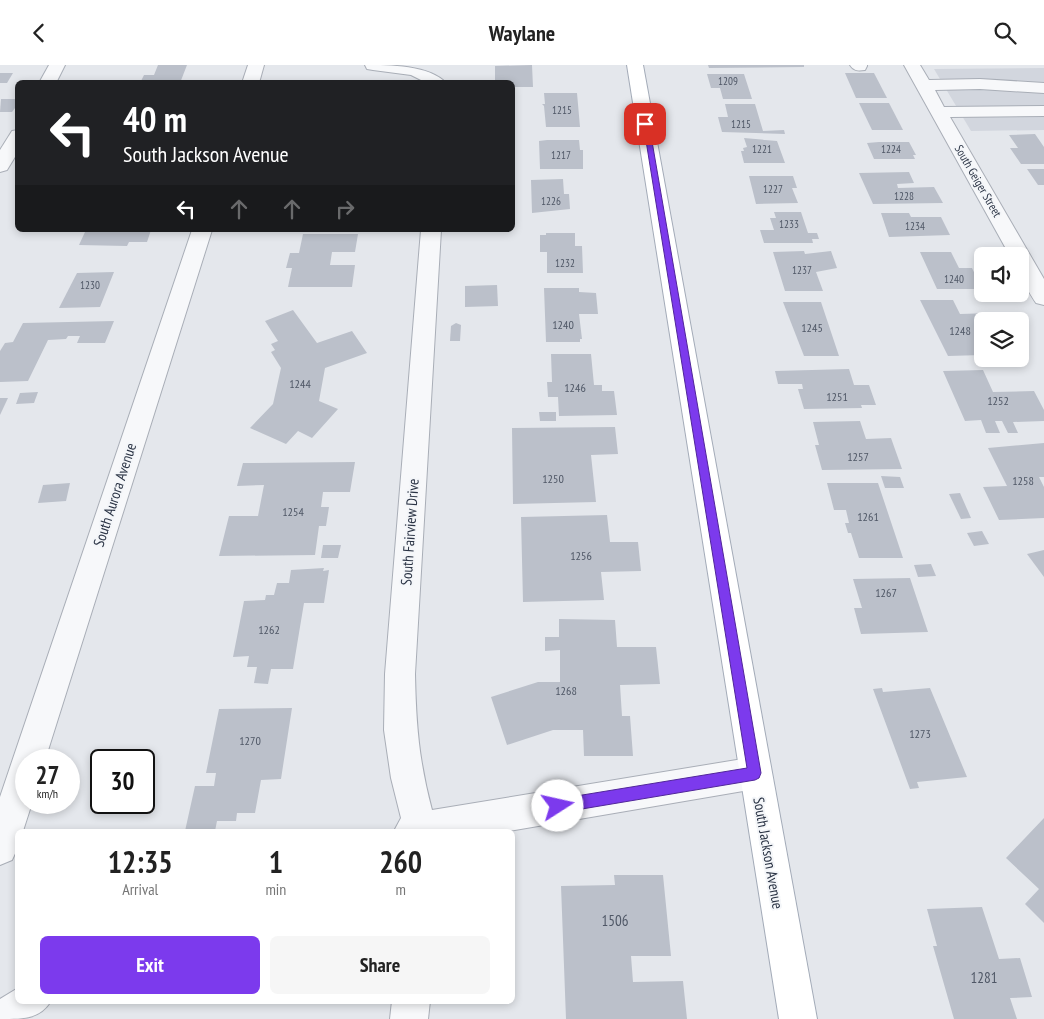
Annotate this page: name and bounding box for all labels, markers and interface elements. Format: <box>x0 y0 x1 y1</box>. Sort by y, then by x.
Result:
icon: back <box>25 19 53 47</box>
text: Waylane <box>489 19 555 47</box>
icon: search <box>991 19 1019 47</box>
house number: 1209 <box>718 74 738 88</box>
text: 40 m <box>123 96 187 142</box>
icon: left <box>40 100 105 165</box>
house number: 1215 <box>552 103 572 117</box>
pin <box>624 103 666 145</box>
icon: arrive <box>631 110 659 138</box>
house number: 1215 <box>731 117 751 131</box>
text: South Jackson Avenue <box>123 140 289 168</box>
house number: 1221 <box>752 142 772 156</box>
house number: 1224 <box>881 142 901 156</box>
street label: South Geiger Street <box>952 142 1006 220</box>
house number: 1217 <box>551 148 571 162</box>
house number: 1227 <box>763 182 783 196</box>
house number: 1228 <box>894 189 914 203</box>
house number: 1226 <box>541 194 561 208</box>
icon: left <box>172 195 200 223</box>
icon: ahead <box>225 195 253 223</box>
icon: ahead <box>278 195 306 223</box>
icon: right <box>331 195 359 223</box>
house number: 1233 <box>779 217 799 231</box>
house number: 1234 <box>905 219 925 233</box>
map controls <box>974 247 1029 367</box>
button: sound <box>974 247 1029 302</box>
house number: 1232 <box>555 256 575 270</box>
house number: 1237 <box>792 263 812 277</box>
house number: 1240 <box>944 272 964 286</box>
house number: 1230 <box>80 278 100 292</box>
button: layers <box>974 312 1029 367</box>
house number: 1240 <box>552 317 574 332</box>
house number: 1245 <box>801 320 823 335</box>
house number: 1248 <box>949 323 971 338</box>
house number: 1244 <box>289 376 311 391</box>
house number: 1246 <box>564 380 586 395</box>
house number: 1251 <box>826 389 848 404</box>
house number: 1252 <box>987 393 1009 408</box>
street label: South Aurora Avenue <box>89 441 140 549</box>
house number: 1257 <box>847 449 869 464</box>
house number: 1250 <box>542 471 564 486</box>
house number: 1258 <box>1012 473 1034 488</box>
street label: South Fairview Drive <box>396 478 423 586</box>
house number: 1254 <box>282 504 304 519</box>
house number: 1261 <box>857 509 879 524</box>
house number: 1256 <box>570 548 592 563</box>
house number: 1267 <box>875 585 897 600</box>
house number: 1262 <box>258 622 280 637</box>
house number: 1268 <box>555 683 577 698</box>
house number: 1273 <box>909 726 931 741</box>
house number: 1270 <box>239 733 261 748</box>
speed limit sign: 30 <box>90 749 155 814</box>
text: 27 <box>36 759 59 791</box>
position arrow <box>531 779 583 831</box>
text: km/h <box>37 786 58 801</box>
street label: South Jackson Avenue <box>749 796 788 910</box>
text: 12:35 <box>108 842 173 881</box>
text: 1 <box>269 842 283 881</box>
text: 260 <box>379 842 422 881</box>
text: Arrival <box>122 879 158 899</box>
text: min <box>265 879 286 899</box>
text: m <box>395 879 406 899</box>
house number: 1506 <box>601 911 629 930</box>
button: Exit <box>40 936 260 994</box>
button: Share <box>270 936 490 994</box>
house number: 1281 <box>970 968 998 987</box>

